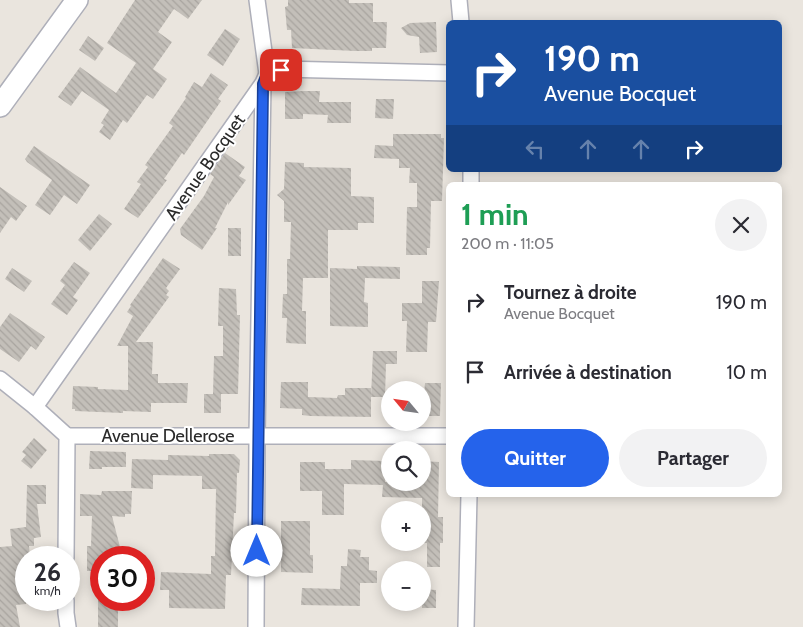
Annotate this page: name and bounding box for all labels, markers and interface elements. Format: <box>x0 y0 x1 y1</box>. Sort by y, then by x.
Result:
text: 190 m <box>544 37 640 80</box>
icon: right <box>461 40 526 105</box>
pin <box>260 49 302 91</box>
icon: arrive <box>267 56 295 84</box>
text: Avenue Bocquet <box>544 80 696 107</box>
street label: Avenue Bocquet <box>160 110 250 224</box>
icon: left <box>521 135 549 163</box>
icon: ahead <box>574 135 602 163</box>
icon: ahead <box>627 135 655 163</box>
icon: right <box>680 135 708 163</box>
text: 1 min <box>461 196 529 233</box>
button: close <box>715 199 767 251</box>
text: 200 m · 11:05 <box>461 234 554 253</box>
text: Tournez à droite <box>504 281 637 304</box>
icon: right <box>461 288 489 316</box>
text: 190 m <box>716 291 767 314</box>
text: Avenue Bocquet <box>504 304 615 323</box>
icon: arrive <box>461 358 489 386</box>
text: Arrivée à destination <box>504 361 672 384</box>
text: 10 m <box>727 361 767 384</box>
north arrow <box>381 381 431 431</box>
map controls <box>381 381 431 611</box>
street label: Avenue Dellerose <box>102 425 234 447</box>
button: Quitter <box>461 429 609 487</box>
button: Partager <box>619 429 767 487</box>
button: search <box>381 441 431 491</box>
button: + <box>381 501 431 551</box>
position arrow <box>230 524 282 576</box>
speed limit sign: 30 <box>90 546 155 611</box>
text: 26 <box>34 557 61 587</box>
button: − <box>381 561 431 611</box>
text: km/h <box>34 583 61 598</box>

